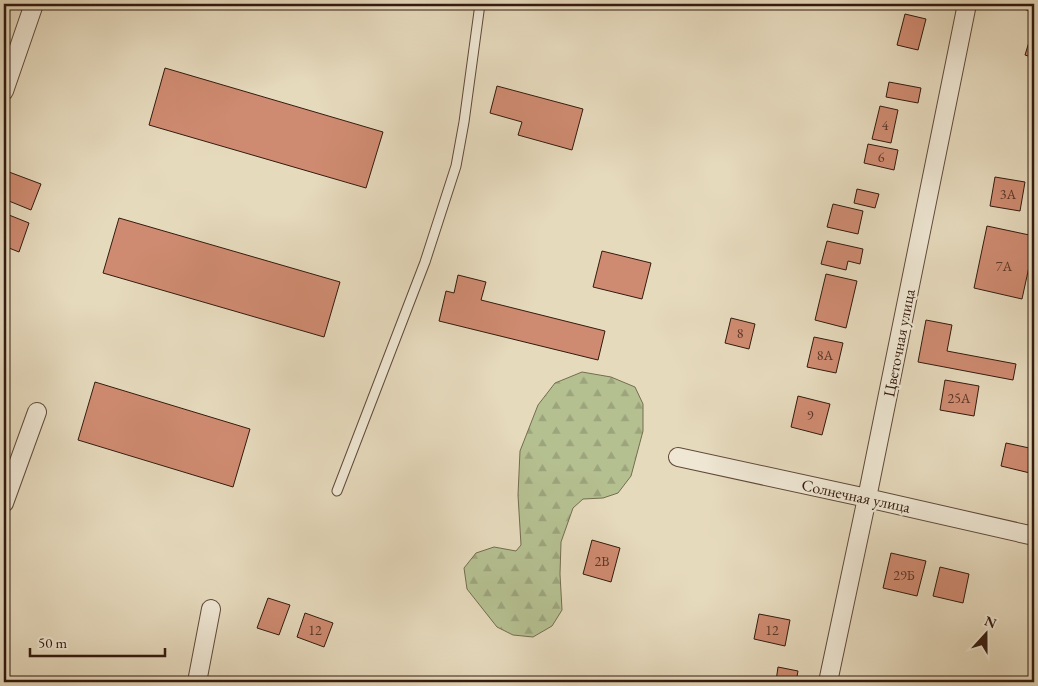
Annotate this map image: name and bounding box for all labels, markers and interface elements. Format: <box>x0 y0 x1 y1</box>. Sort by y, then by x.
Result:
house number: 4 <box>882 116 889 134</box>
house number: 6 <box>878 148 885 166</box>
house number: 3А <box>1000 185 1017 203</box>
house number: 7А <box>996 257 1013 275</box>
street label: Цветочная улица <box>878 287 920 399</box>
house number: 8 <box>737 324 744 342</box>
house number: 8А <box>817 346 834 364</box>
house number: 25А <box>947 389 971 407</box>
house number: 9 <box>807 406 814 424</box>
street label: Солнечная улица <box>800 474 913 518</box>
house number: 2В <box>595 552 609 570</box>
house number: 29Б <box>893 566 915 584</box>
north arrow <box>960 608 1010 658</box>
text: N <box>982 611 1000 633</box>
house number: 12 <box>308 621 322 639</box>
house number: 12 <box>765 621 779 639</box>
scale bar <box>30 626 165 658</box>
text: 50 m <box>38 633 67 652</box>

